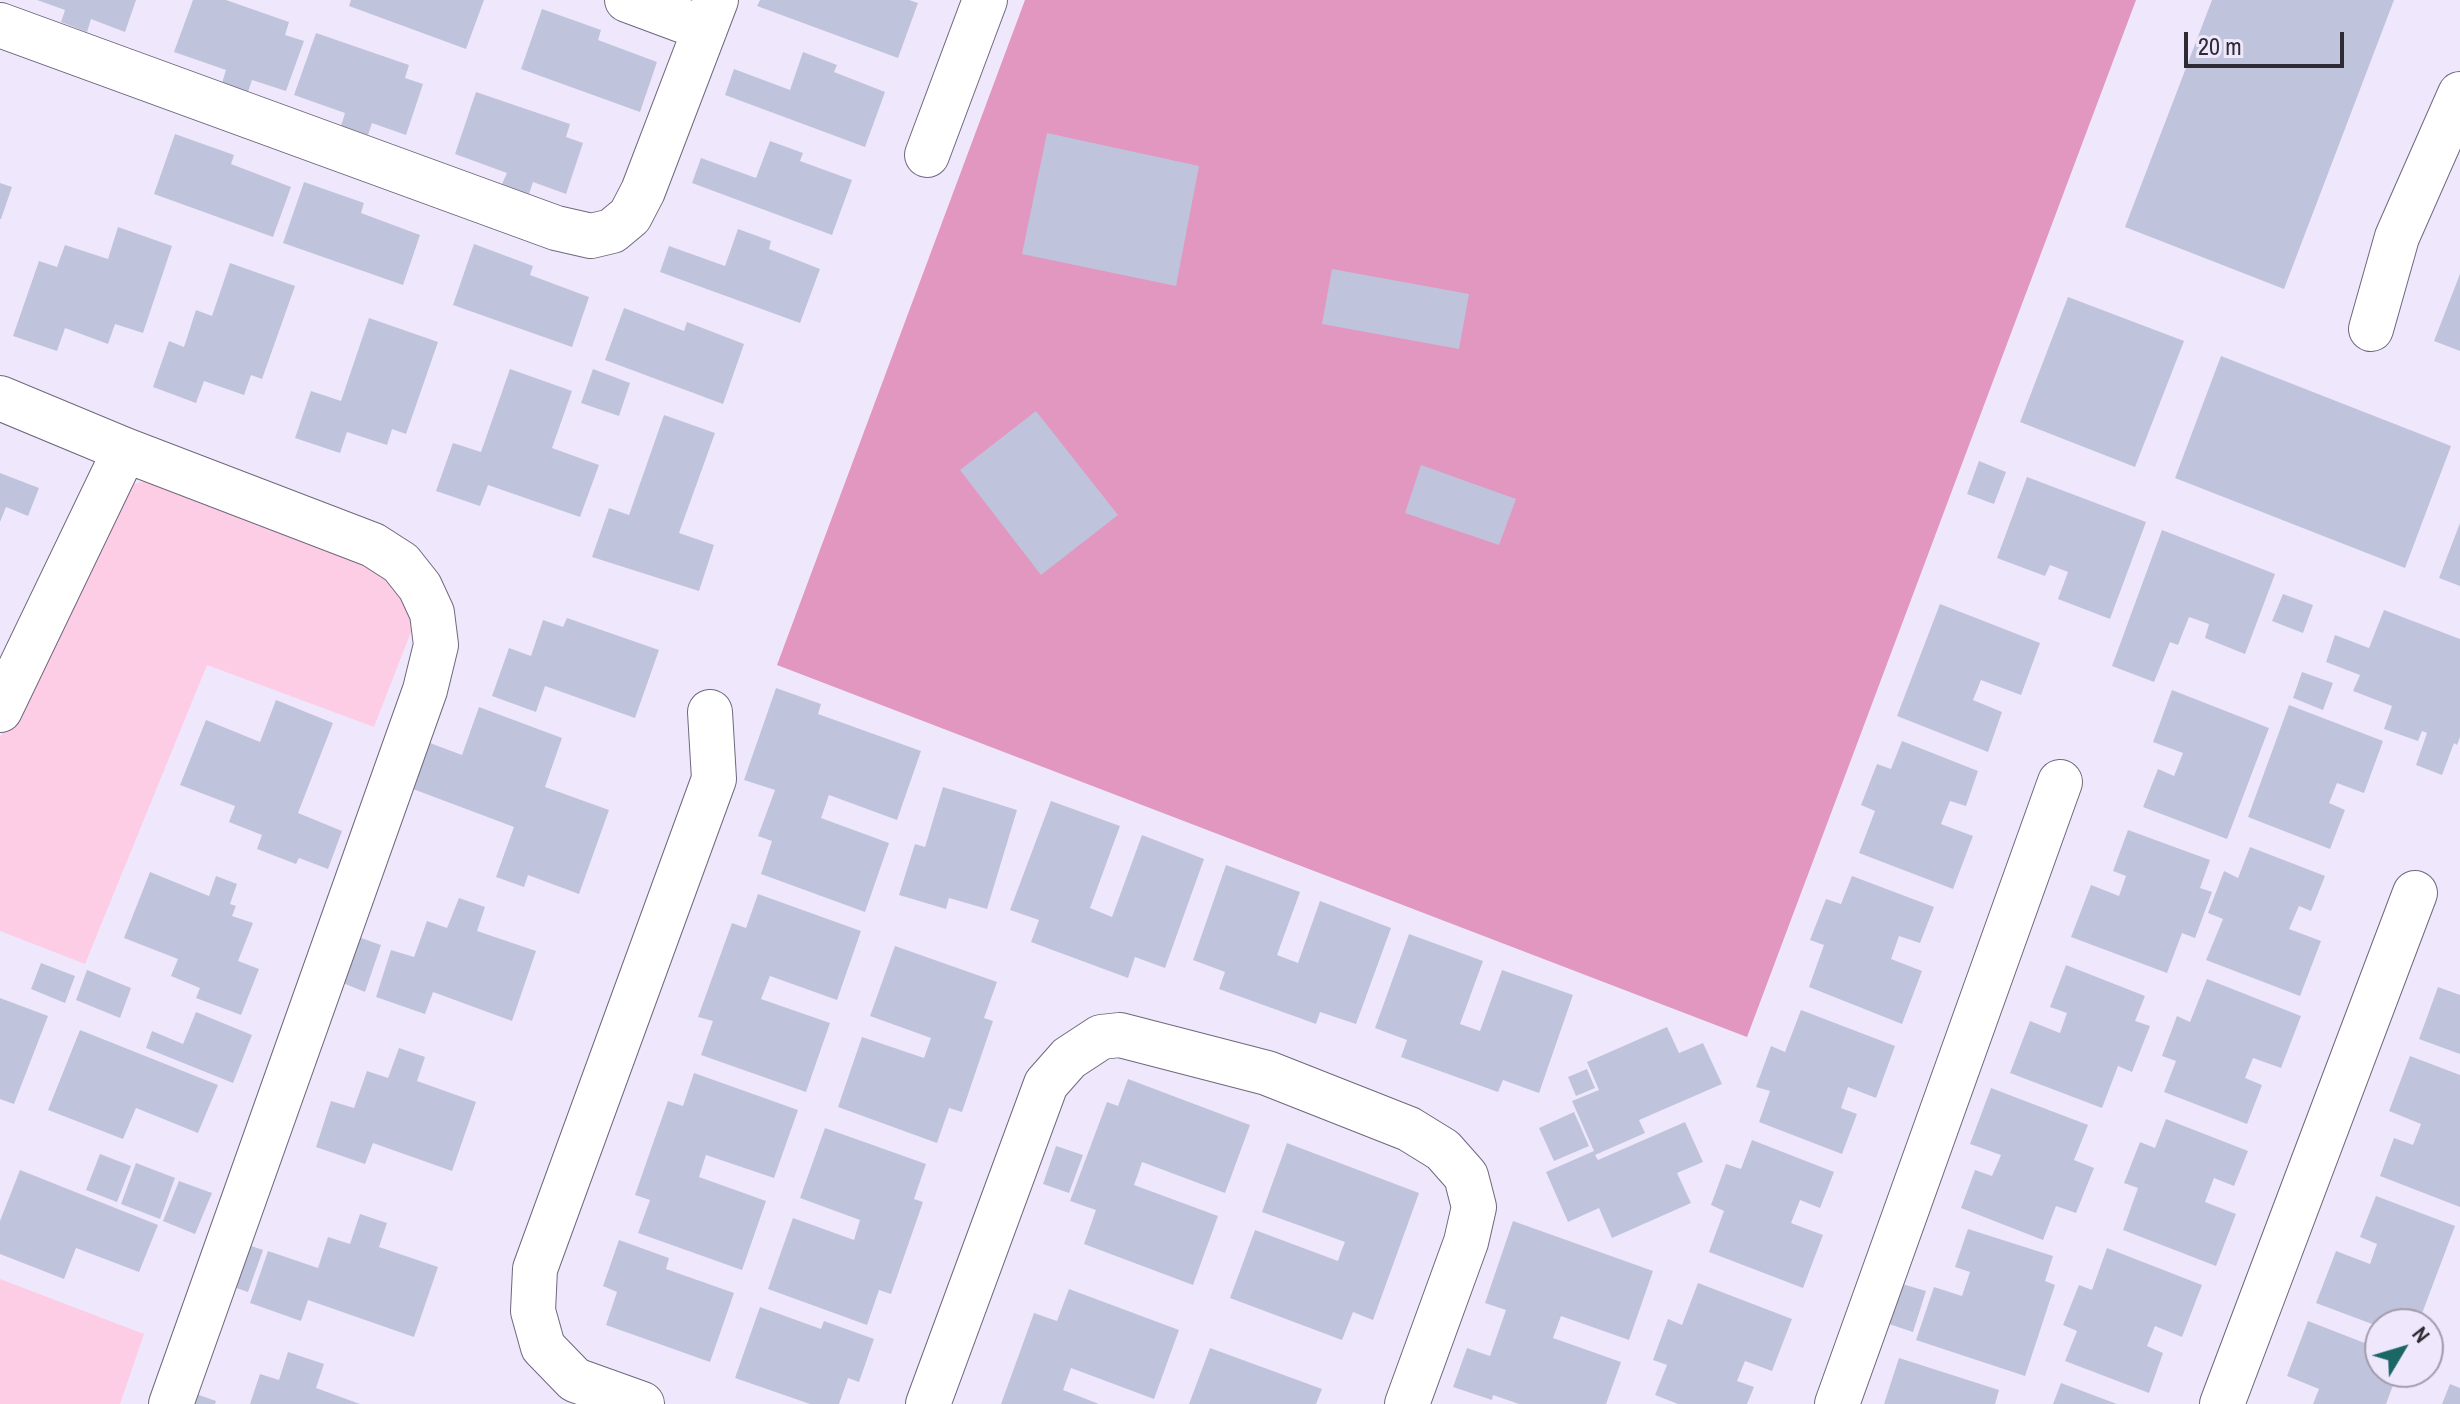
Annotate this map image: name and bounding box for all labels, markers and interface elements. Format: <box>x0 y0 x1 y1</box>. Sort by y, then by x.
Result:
scale bar <box>2188 16 2348 66</box>
text: 20 m <box>2198 30 2242 62</box>
north arrow <box>2364 1308 2444 1388</box>
text: N <box>2406 1320 2437 1349</box>

